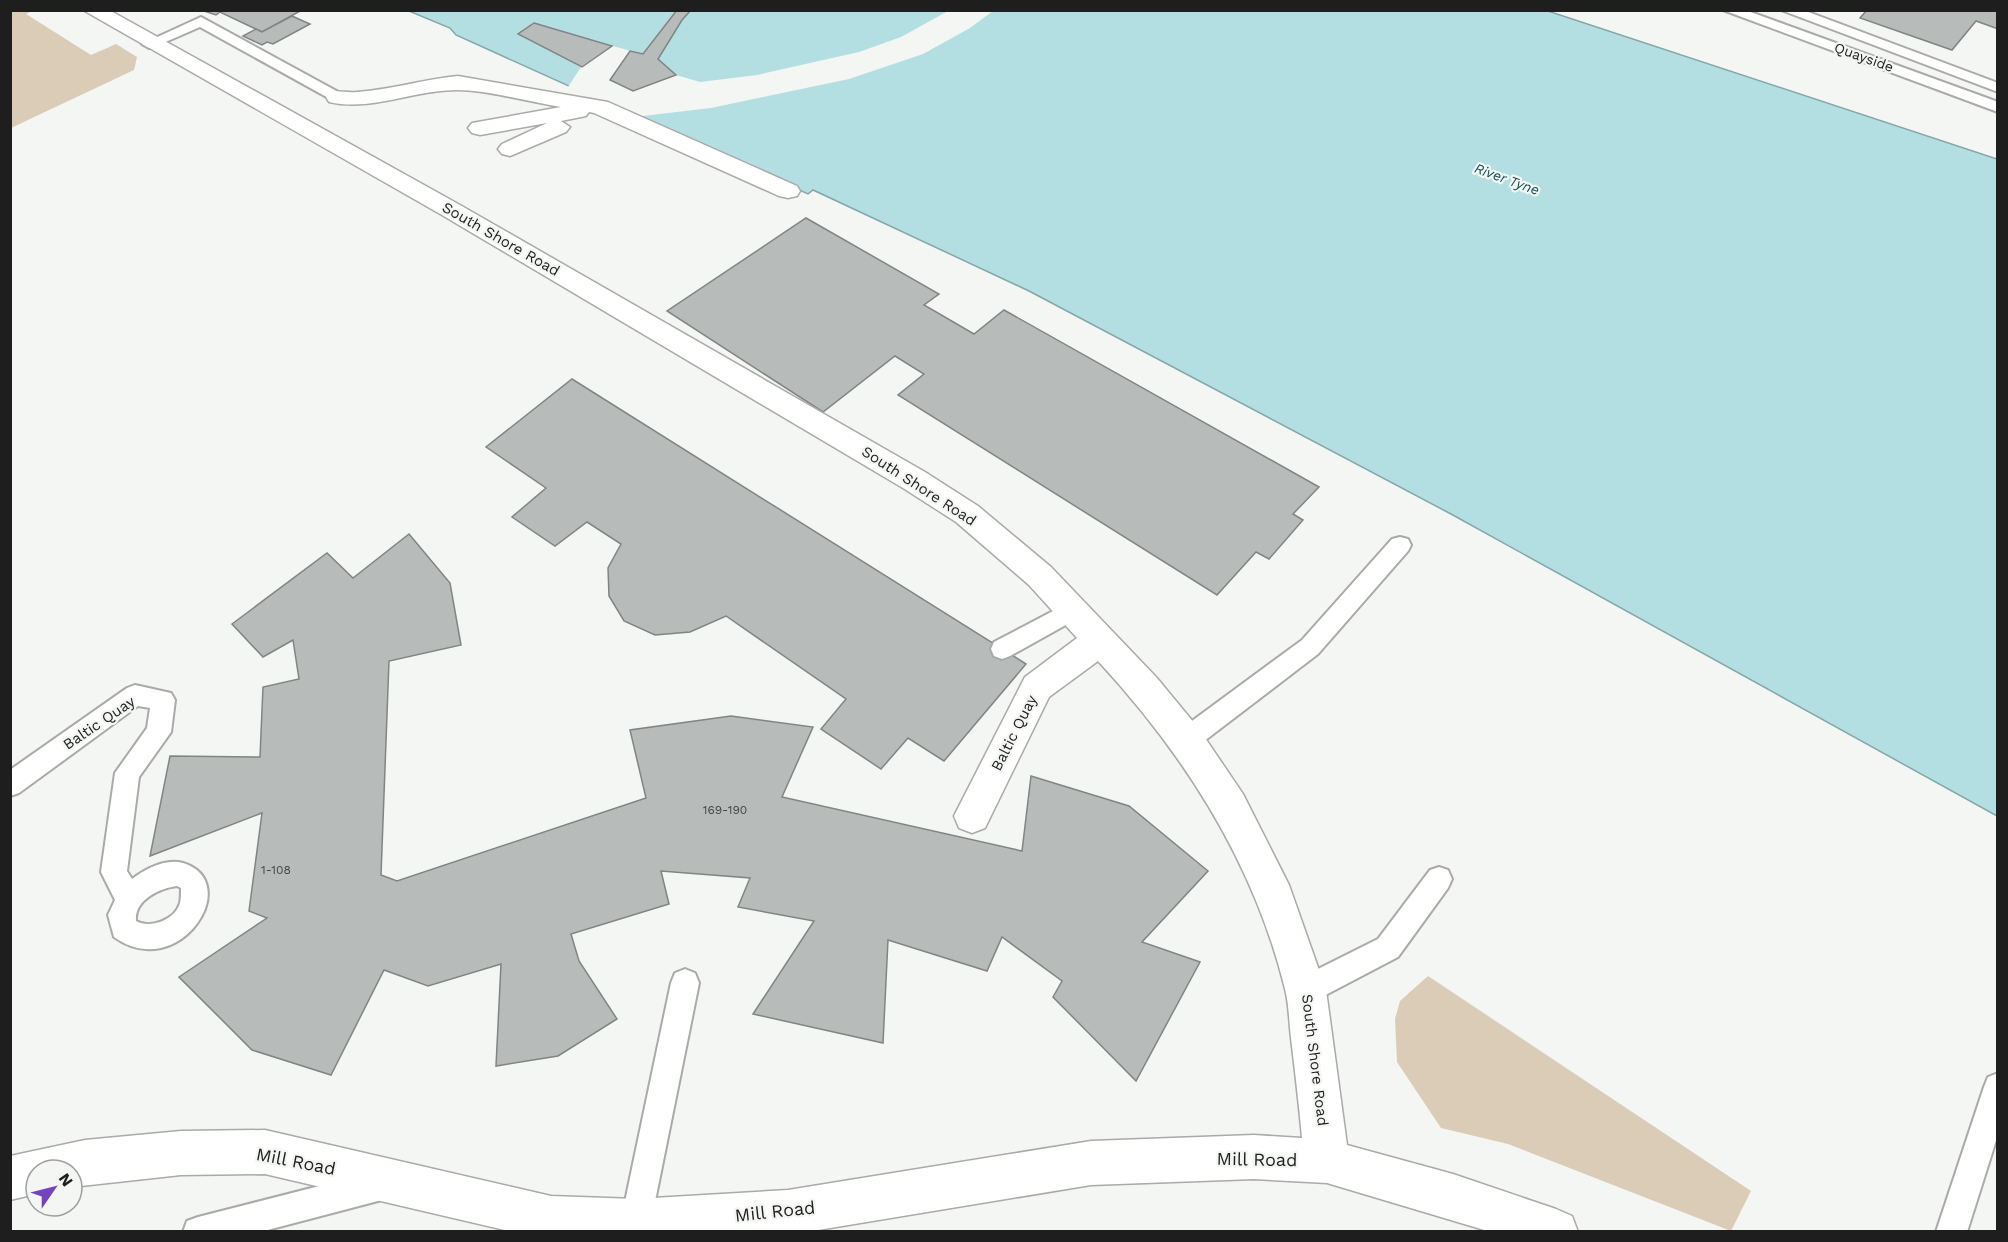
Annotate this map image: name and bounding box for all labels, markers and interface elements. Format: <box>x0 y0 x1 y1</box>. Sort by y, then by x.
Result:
street label: Quayside <box>1832 39 1896 75</box>
water label: River Tyne <box>1472 160 1542 198</box>
street label: South Shore Road <box>439 198 563 280</box>
street label: South Shore Road <box>858 442 980 530</box>
street label: Baltic Quay <box>60 692 139 754</box>
street label: Baltic Quay <box>987 692 1041 774</box>
house number: 169-190 <box>703 803 747 817</box>
house number: 1-108 <box>261 863 291 877</box>
street label: South Shore Road <box>1298 993 1332 1127</box>
street label: Mill Road <box>254 1143 338 1179</box>
street label: Mill Road <box>1217 1148 1297 1170</box>
north arrow <box>24 1158 84 1218</box>
text: N <box>55 1169 77 1190</box>
street label: Mill Road <box>734 1196 816 1226</box>

